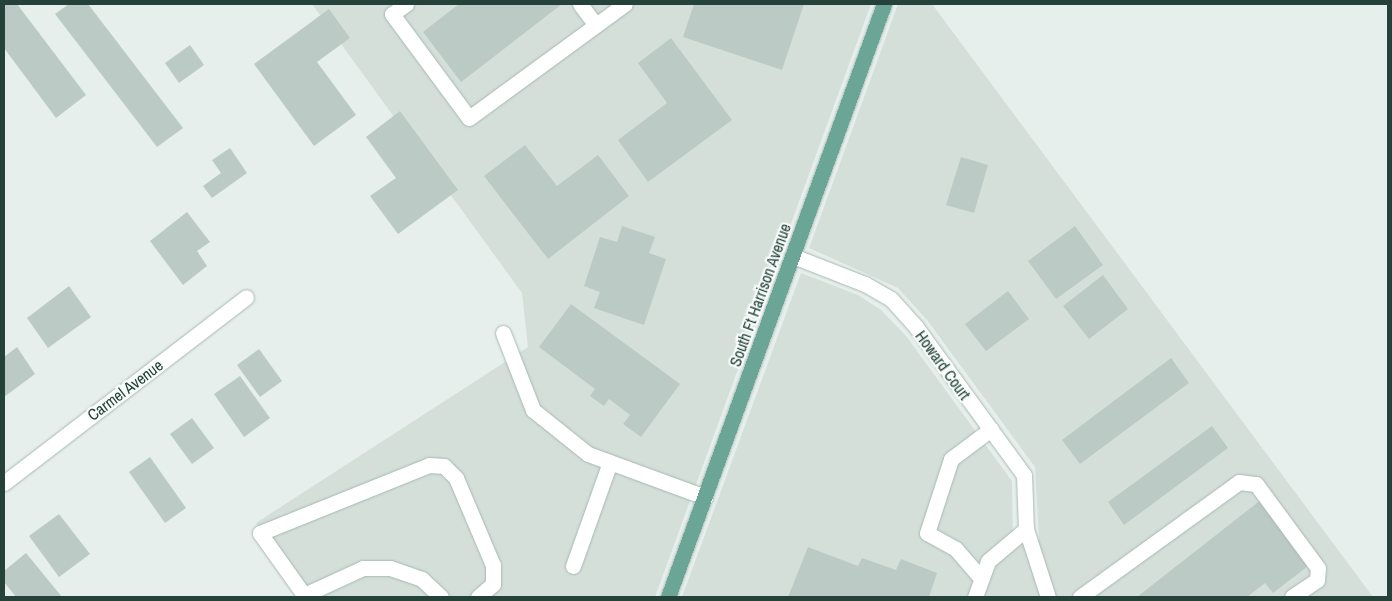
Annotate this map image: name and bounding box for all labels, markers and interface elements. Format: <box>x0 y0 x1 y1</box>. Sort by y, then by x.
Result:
street label: South Ft Harrison Avenue <box>725 221 795 369</box>
street label: Howard Court <box>911 327 975 403</box>
street label: Carmel Avenue <box>83 355 167 425</box>

